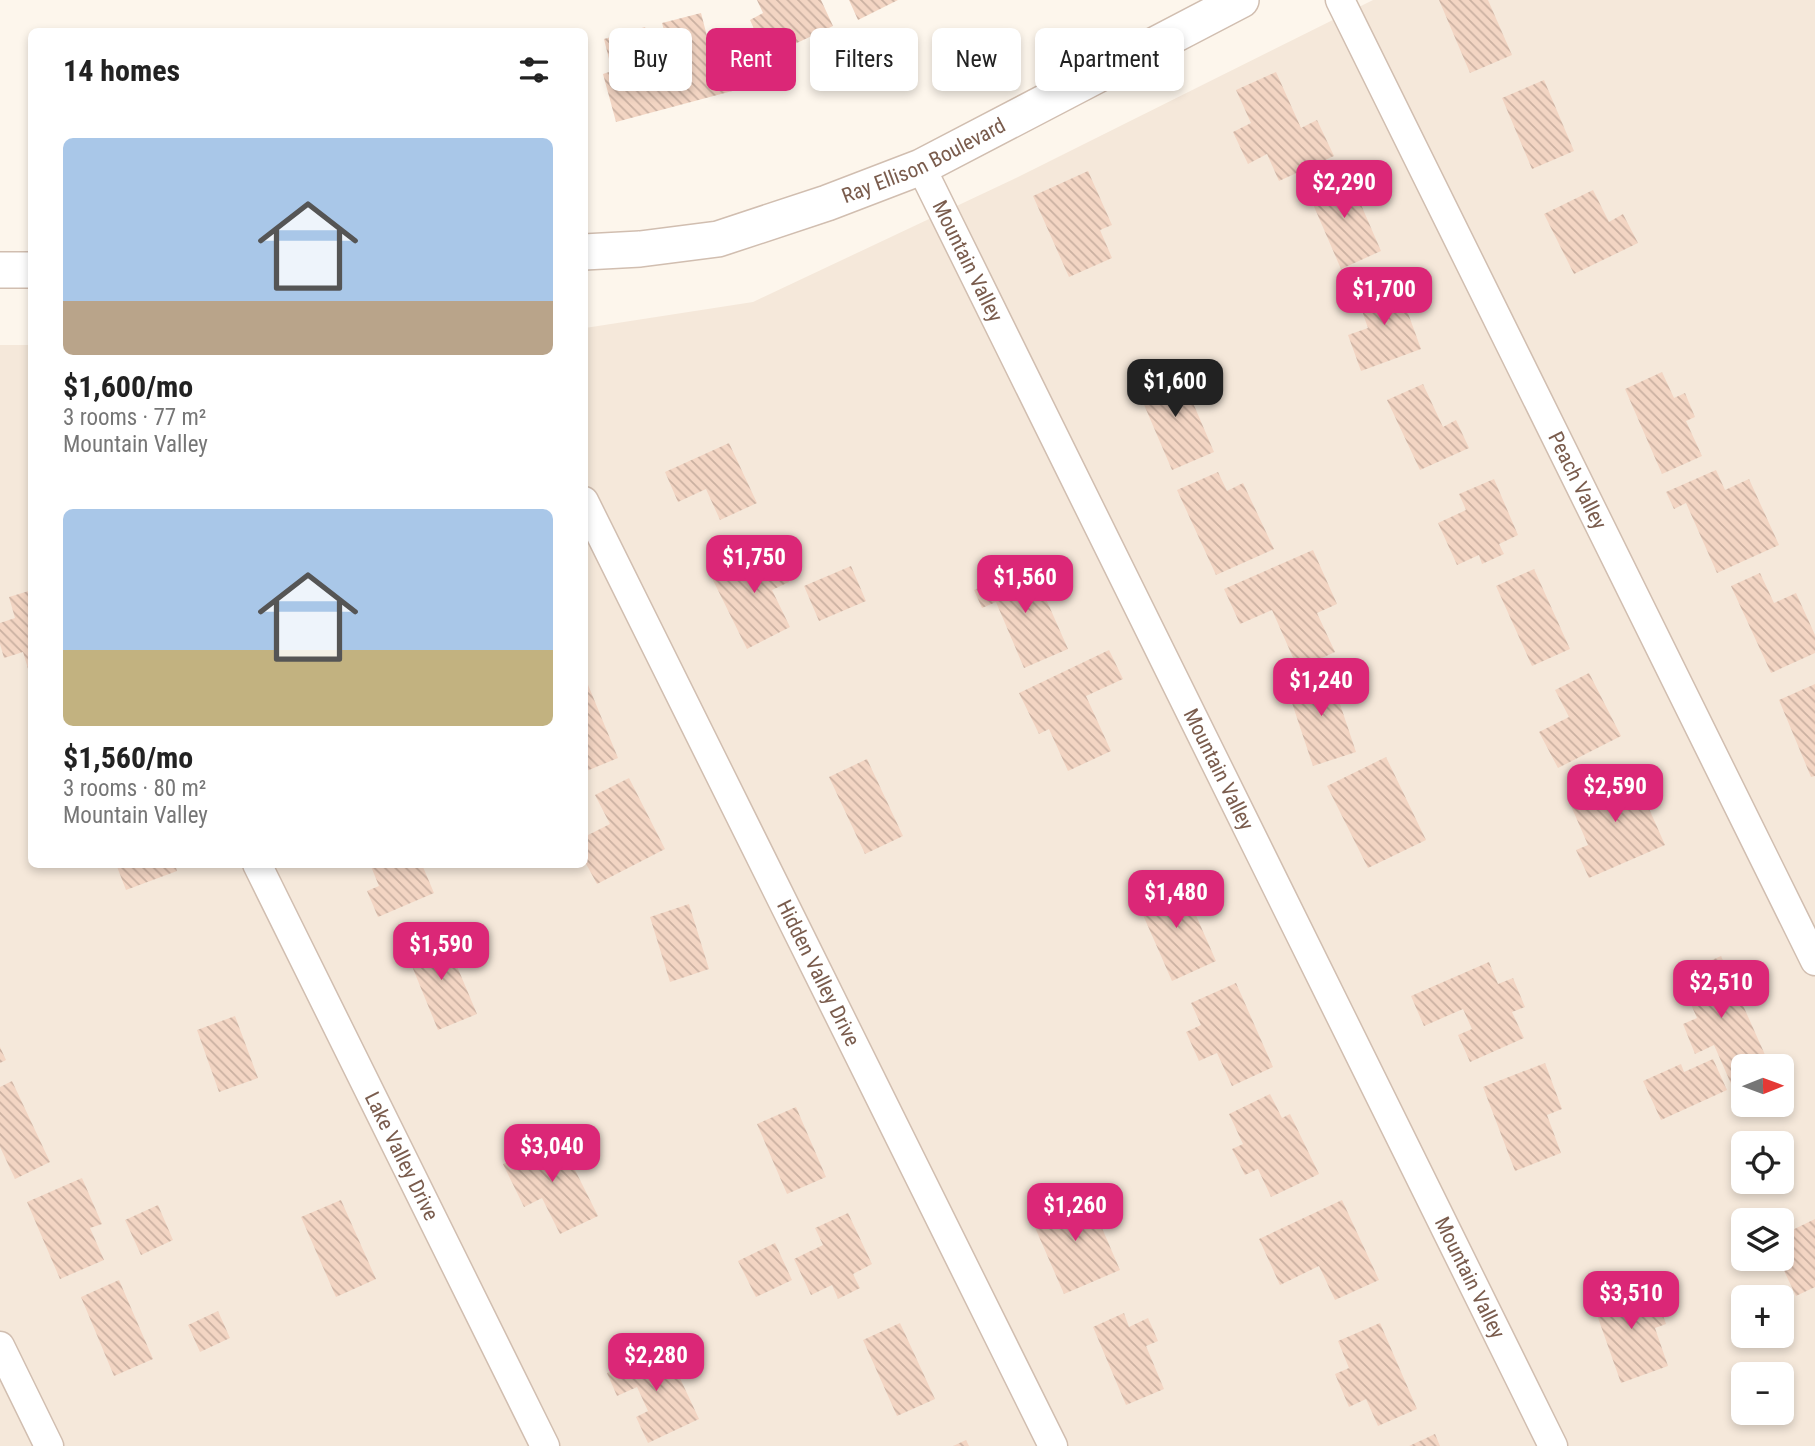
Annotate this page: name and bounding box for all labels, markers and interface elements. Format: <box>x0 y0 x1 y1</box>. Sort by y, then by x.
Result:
chip: Buy <box>609 28 692 91</box>
chip: Rent <box>706 28 796 91</box>
chip: Filters <box>810 28 918 91</box>
chip: New <box>932 28 1021 91</box>
chip: Apartment <box>1035 28 1184 91</box>
icon: filters <box>515 51 553 89</box>
text: 14 homes <box>63 53 180 88</box>
street label: Ray Ellison Boulevard <box>839 113 1009 208</box>
pin: $2,290 <box>1287 160 1401 220</box>
text: $2,290 <box>1312 169 1376 196</box>
icon: home <box>245 183 371 309</box>
street label: Mountain Valley <box>927 196 1008 326</box>
pin: $1,700 <box>1327 268 1441 327</box>
text: $1,700 <box>1352 276 1416 303</box>
pin: $1,600 <box>1118 360 1232 419</box>
text: $1,600 <box>1143 368 1207 395</box>
text: $1,600/mo <box>63 369 193 404</box>
text: 3 rooms · 77 m² <box>63 404 206 431</box>
street label: Peach Valley <box>1543 428 1612 533</box>
text: Mountain Valley <box>63 431 208 458</box>
pin: $1,750 <box>697 536 811 595</box>
text: $1,750 <box>722 544 786 571</box>
icon: home <box>245 554 371 680</box>
pin: $1,560 <box>968 556 1082 615</box>
text: $1,560 <box>993 564 1057 591</box>
pin: $1,240 <box>1264 658 1378 718</box>
text: $1,240 <box>1289 667 1353 694</box>
street label: Mountain Valley <box>1179 705 1259 834</box>
text: $1,560/mo <box>63 740 193 775</box>
pin: $2,590 <box>1558 764 1672 824</box>
text: $2,590 <box>1583 773 1647 800</box>
text: 3 rooms · 80 m² <box>63 775 206 802</box>
text: Mountain Valley <box>63 802 208 829</box>
pin: $1,480 <box>1119 870 1233 930</box>
text: $1,480 <box>1144 879 1208 906</box>
street label: Hidden Valley Drive <box>772 896 865 1050</box>
pin: $1,590 <box>384 922 498 982</box>
text: $1,590 <box>409 931 473 958</box>
pin: $2,510 <box>1664 960 1778 1020</box>
text: $2,510 <box>1689 969 1753 996</box>
north arrow <box>1731 1054 1794 1116</box>
map controls <box>1731 1054 1794 1425</box>
street label: Lake Valley Drive <box>360 1088 444 1225</box>
pin: $3,040 <box>495 1124 609 1184</box>
button: locate <box>1731 1131 1794 1194</box>
text: $3,040 <box>520 1133 584 1160</box>
pin: $1,260 <box>1018 1184 1132 1243</box>
text: $1,260 <box>1043 1192 1107 1219</box>
button: layers <box>1731 1208 1794 1271</box>
street label: Mountain Valley <box>1430 1213 1510 1343</box>
pin: $3,510 <box>1574 1272 1688 1331</box>
text: $3,510 <box>1599 1280 1663 1307</box>
button: + <box>1731 1285 1794 1348</box>
pin: $2,280 <box>599 1334 713 1393</box>
text: $2,280 <box>624 1342 688 1369</box>
button: − <box>1731 1362 1794 1425</box>

